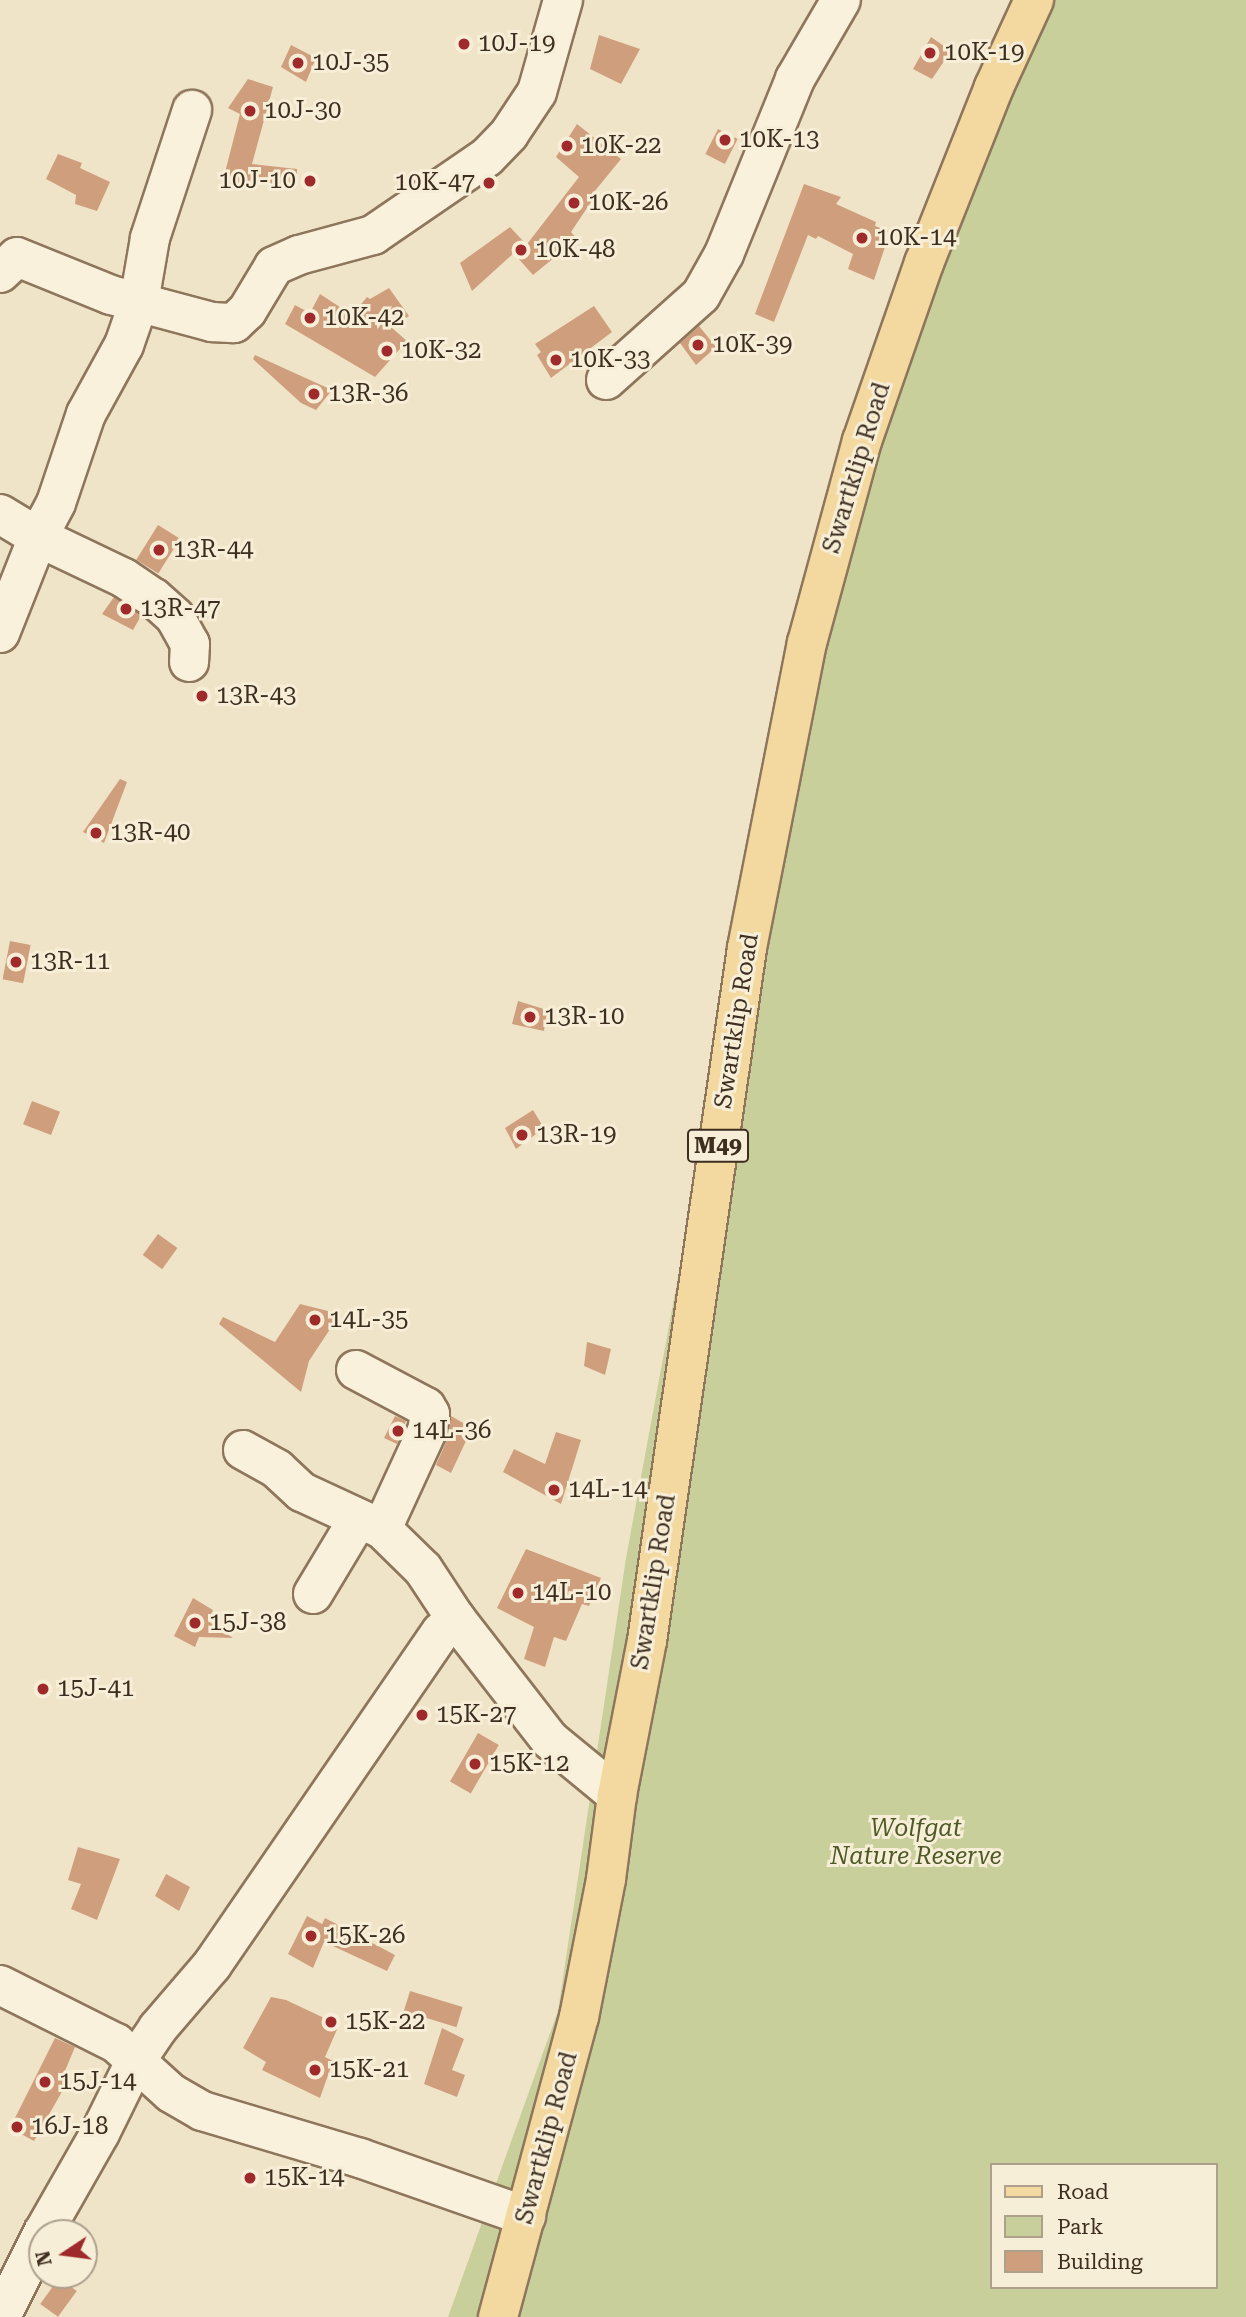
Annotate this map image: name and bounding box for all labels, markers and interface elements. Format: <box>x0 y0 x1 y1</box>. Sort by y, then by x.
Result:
place label: 10J-19 <box>478 30 555 58</box>
marker: 10J-19 <box>456 36 472 52</box>
place label: 10K-19 <box>944 39 1024 67</box>
marker: 10K-19 <box>922 45 938 61</box>
place label: 10J-35 <box>312 49 389 77</box>
marker: 10J-35 <box>290 55 306 71</box>
place label: 10J-30 <box>264 97 341 125</box>
marker: 10J-30 <box>242 103 258 119</box>
place label: 10K-13 <box>739 126 819 154</box>
place label: 10K-22 <box>581 132 661 160</box>
marker: 10K-13 <box>717 132 733 148</box>
marker: 10K-22 <box>559 138 575 154</box>
place label: 10J-10 <box>219 167 296 195</box>
place label: 10K-47 <box>395 169 475 197</box>
marker: 10J-10 <box>302 173 318 189</box>
marker: 10K-47 <box>481 175 497 191</box>
place label: 10K-26 <box>588 189 668 217</box>
marker: 10K-26 <box>566 195 582 211</box>
place label: 10K-14 <box>876 224 956 252</box>
marker: 10K-14 <box>854 230 870 246</box>
place label: 10K-48 <box>535 236 615 264</box>
marker: 10K-48 <box>513 242 529 258</box>
place label: 10K-42 <box>324 304 404 332</box>
marker: 10K-42 <box>302 310 318 326</box>
place label: 10K-39 <box>712 331 792 359</box>
place label: 10K-32 <box>401 337 481 365</box>
marker: 10K-39 <box>690 337 706 353</box>
marker: 10K-32 <box>379 343 395 359</box>
place label: 10K-33 <box>570 346 650 374</box>
marker: 10K-33 <box>548 352 564 368</box>
street label: Swartklip Road <box>817 379 897 557</box>
place label: 13R-36 <box>328 380 409 408</box>
marker: 13R-36 <box>306 386 322 402</box>
place label: 13R-44 <box>173 536 254 564</box>
marker: 13R-44 <box>151 542 167 558</box>
place label: 13R-47 <box>140 595 221 623</box>
marker: 13R-47 <box>118 601 134 617</box>
place label: 13R-43 <box>216 682 297 710</box>
marker: 13R-43 <box>194 688 210 704</box>
place label: 13R-40 <box>110 819 191 847</box>
marker: 13R-40 <box>88 825 104 841</box>
street label: Swartklip Road <box>709 931 765 1111</box>
place label: 13R-11 <box>30 948 111 976</box>
marker: 13R-11 <box>8 954 24 970</box>
place label: 13R-10 <box>544 1003 625 1031</box>
marker: 13R-10 <box>522 1009 538 1025</box>
place label: 13R-19 <box>536 1121 617 1149</box>
road number: M49 <box>686 1126 750 1166</box>
marker: 13R-19 <box>514 1127 530 1143</box>
place label: 14L-35 <box>329 1306 408 1334</box>
marker: 14L-35 <box>307 1312 323 1328</box>
place label: 14L-36 <box>412 1417 491 1445</box>
marker: 14L-36 <box>390 1423 406 1439</box>
place label: 14L-14 <box>568 1476 647 1504</box>
marker: 14L-14 <box>546 1482 562 1498</box>
street label: Swartklip Road <box>626 1492 682 1672</box>
place label: 14L-10 <box>532 1579 611 1607</box>
marker: 14L-10 <box>510 1585 526 1601</box>
place label: 15J-38 <box>209 1609 286 1637</box>
marker: 15J-38 <box>187 1615 203 1631</box>
place label: 15J-41 <box>57 1675 134 1703</box>
marker: 15J-41 <box>35 1681 51 1697</box>
place label: 15K-27 <box>436 1701 516 1729</box>
marker: 15K-27 <box>414 1707 430 1723</box>
place label: 15K-12 <box>489 1750 569 1778</box>
marker: 15K-12 <box>467 1756 483 1772</box>
park label: Wolfgat Nature Reserve <box>830 1815 1002 1871</box>
place label: 15K-26 <box>325 1922 405 1950</box>
marker: 15K-26 <box>303 1928 319 1944</box>
place label: 15K-22 <box>345 2008 425 2036</box>
marker: 15K-22 <box>323 2014 339 2030</box>
street label: Swartklip Road <box>510 2049 584 2227</box>
place label: 15K-21 <box>329 2056 409 2084</box>
marker: 15K-21 <box>307 2062 323 2078</box>
place label: 15J-14 <box>59 2068 136 2096</box>
marker: 15J-14 <box>37 2074 53 2090</box>
place label: 16J-18 <box>31 2113 108 2141</box>
marker: 16J-18 <box>9 2119 25 2135</box>
legend <box>990 2163 1218 2289</box>
place label: 15K-14 <box>264 2164 344 2192</box>
marker: 15K-14 <box>242 2170 258 2186</box>
text: Road <box>1057 2180 1109 2204</box>
text: Park <box>1057 2215 1103 2239</box>
north arrow <box>28 2219 98 2289</box>
text: N <box>31 2249 57 2268</box>
text: Building <box>1057 2250 1143 2274</box>

